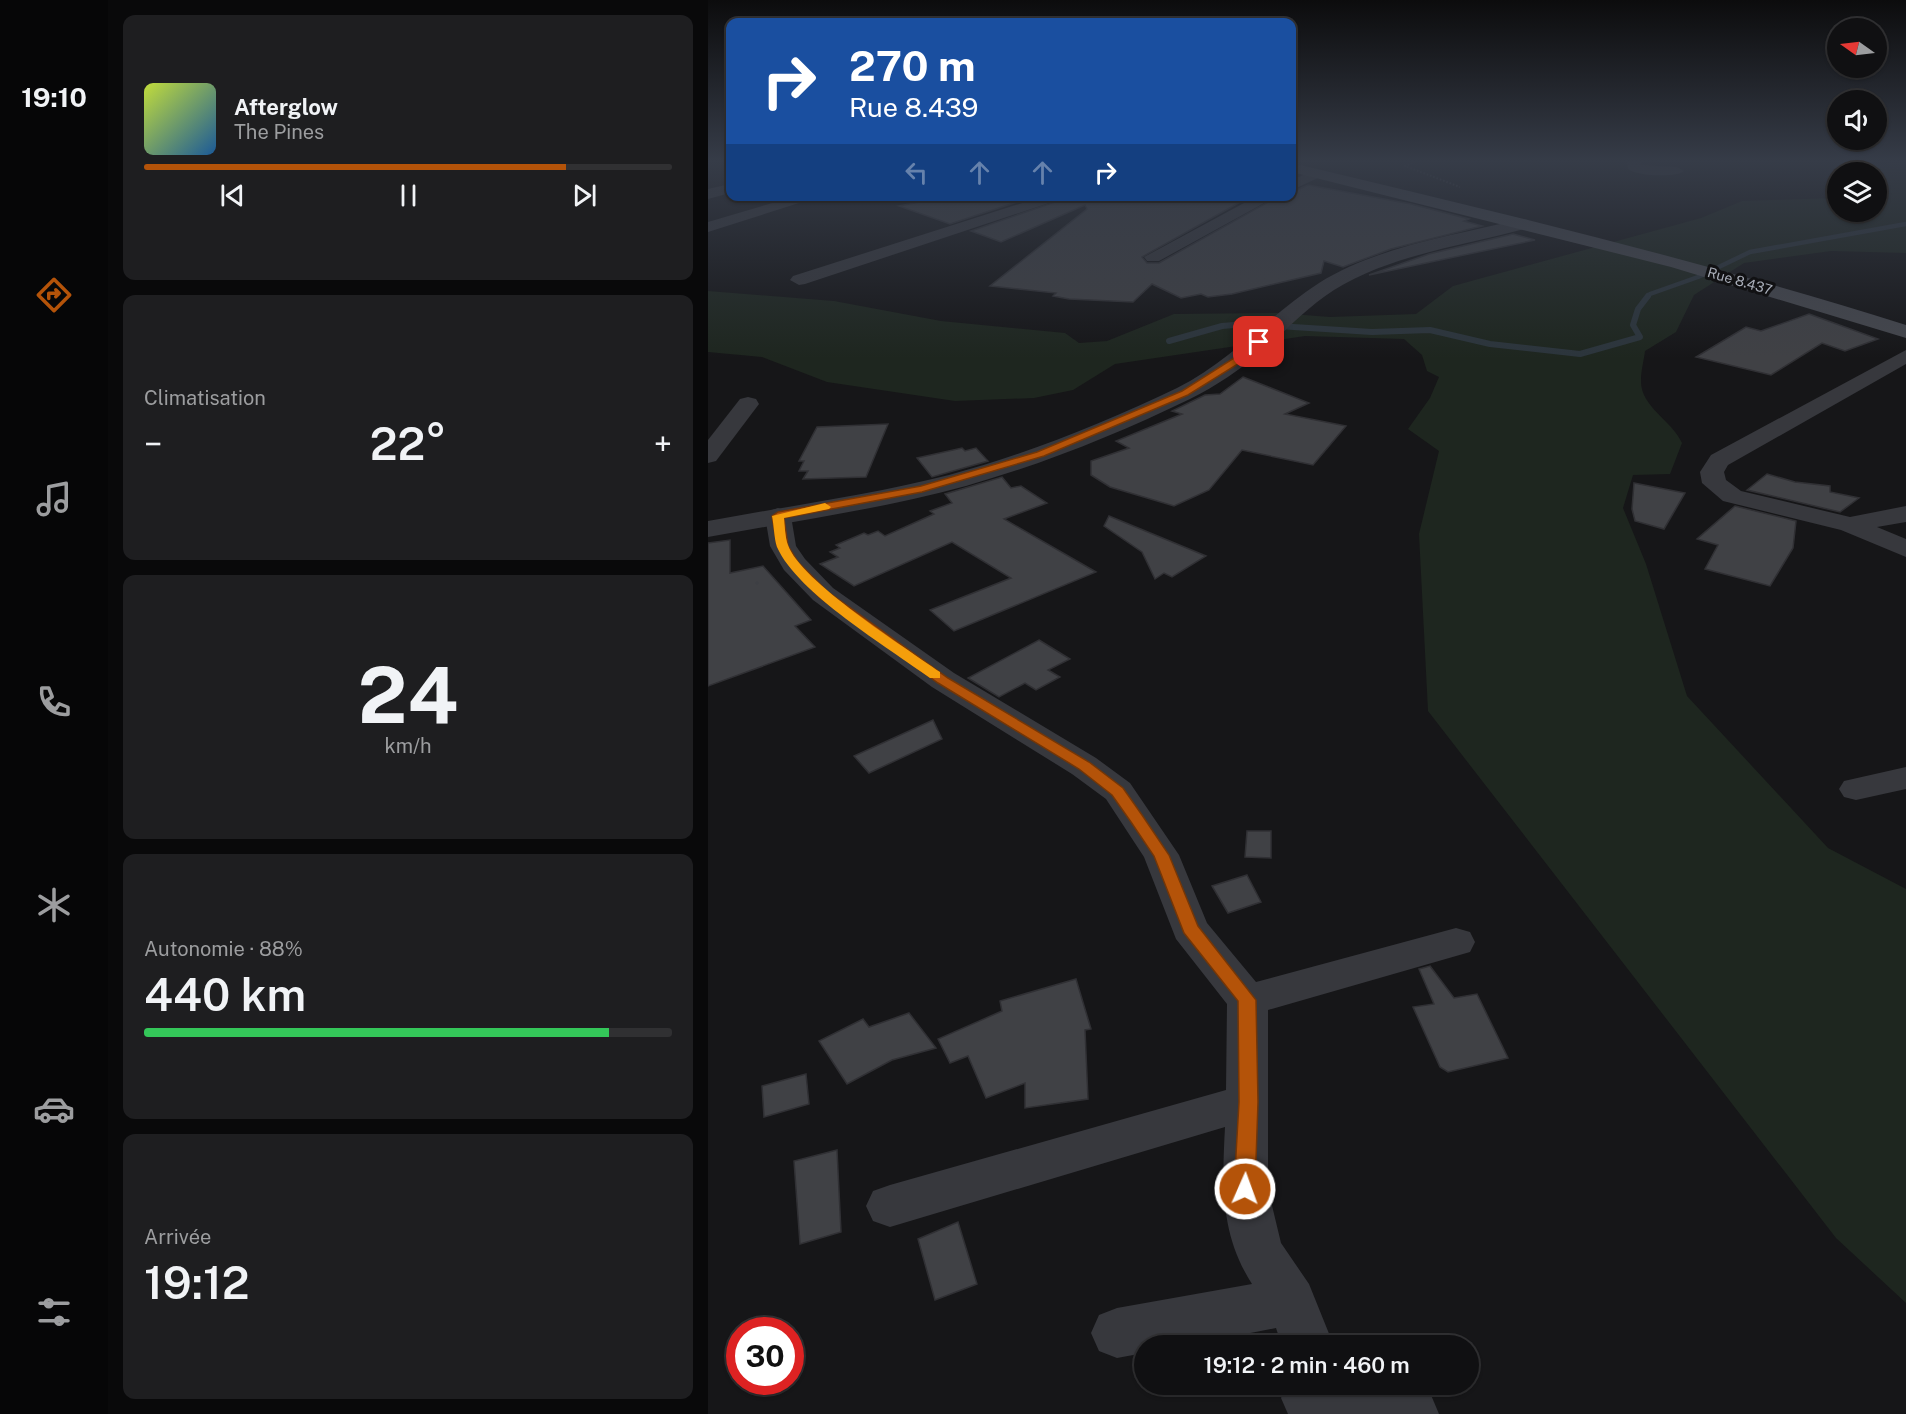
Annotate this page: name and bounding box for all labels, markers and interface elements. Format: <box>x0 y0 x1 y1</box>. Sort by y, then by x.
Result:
north arrow <box>1827 18 1887 78</box>
map controls <box>1827 18 1887 222</box>
text: 270 m <box>849 41 976 90</box>
icon: right <box>750 42 828 120</box>
text: 19:10 <box>21 81 87 113</box>
button: sound <box>1827 90 1887 150</box>
text: Rue 8.439 <box>849 91 978 123</box>
text: Afterglow <box>234 94 338 120</box>
text: The Pines <box>234 120 324 144</box>
icon: left <box>900 156 933 189</box>
icon: ahead <box>963 156 996 189</box>
icon: ahead <box>1026 156 1059 189</box>
icon: right <box>1089 156 1122 189</box>
button: layers <box>1827 162 1887 222</box>
icon: previous <box>216 179 249 212</box>
icon: pause <box>392 179 425 212</box>
icon: next <box>568 179 601 212</box>
street label: Rue 8.437 <box>1706 264 1774 298</box>
icon: directions <box>33 274 75 316</box>
pin <box>1233 316 1284 367</box>
icon: arrive <box>1242 325 1275 358</box>
text: Climatisation <box>144 386 266 410</box>
text: 22° <box>370 417 446 470</box>
text: − <box>144 425 162 463</box>
text: + <box>654 425 672 463</box>
icon: music <box>33 478 75 520</box>
text: 24 <box>358 649 458 741</box>
icon: phone <box>33 681 75 723</box>
text: km/h <box>384 734 432 758</box>
icon: climate <box>33 884 75 926</box>
text: Autonomie · 88% <box>144 937 303 961</box>
text: 440 km <box>144 968 306 1021</box>
icon: car <box>33 1088 75 1130</box>
position arrow <box>1213 1157 1277 1221</box>
text: Arrivée <box>144 1225 211 1249</box>
text: 19:12 <box>144 1256 250 1309</box>
icon: filters <box>33 1291 75 1333</box>
speed limit sign: 30 <box>726 1317 804 1395</box>
text: 19:12 · 2 min · 460 m <box>1203 1352 1410 1378</box>

